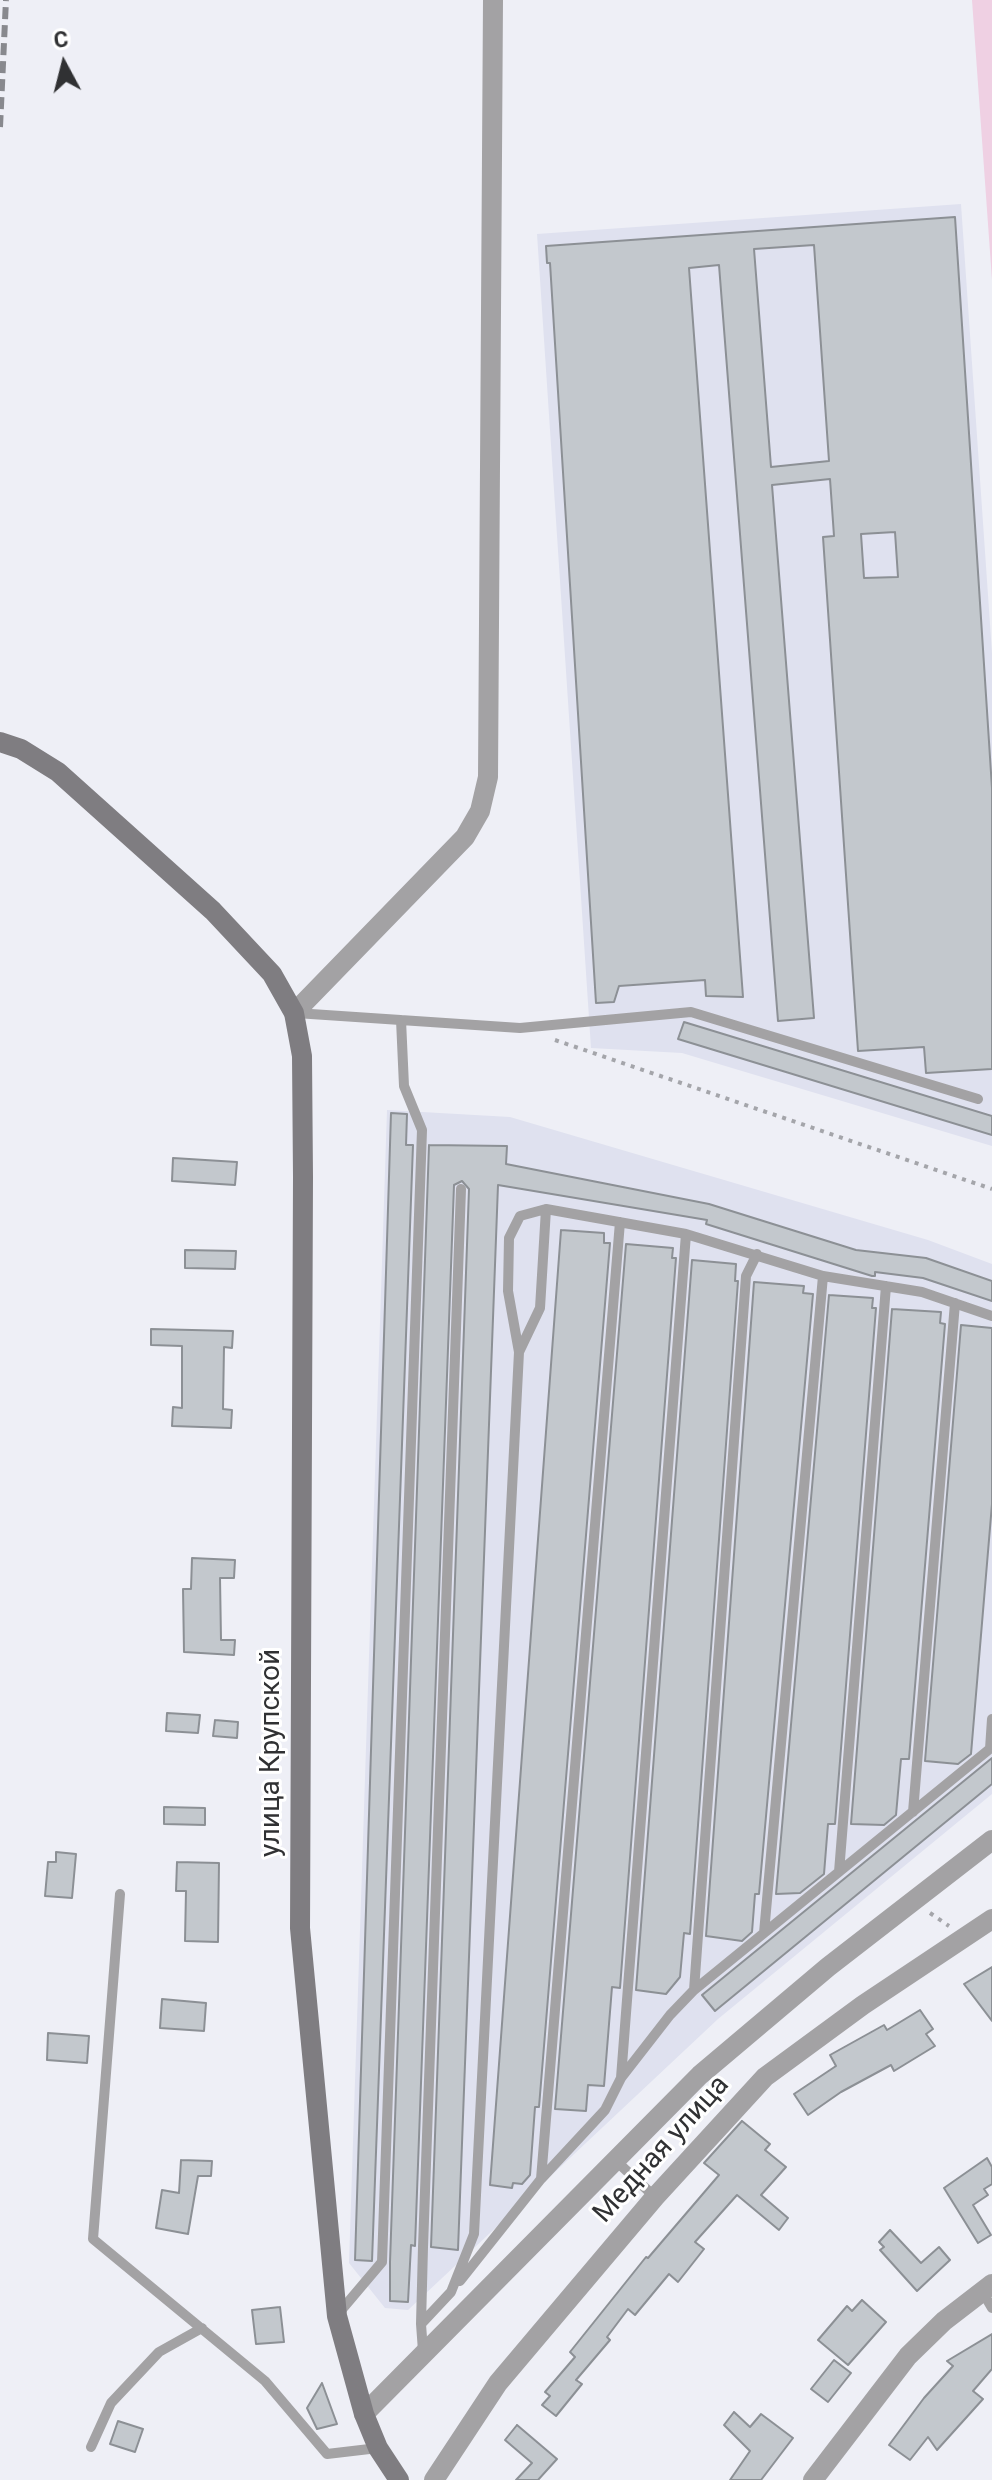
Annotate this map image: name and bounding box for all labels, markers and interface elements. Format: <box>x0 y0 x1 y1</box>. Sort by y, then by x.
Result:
north arrow <box>24 24 104 104</box>
text: С <box>52 26 70 53</box>
street label: улица Крупской <box>255 1649 289 1857</box>
street label: Медная улица <box>587 2069 737 2231</box>

